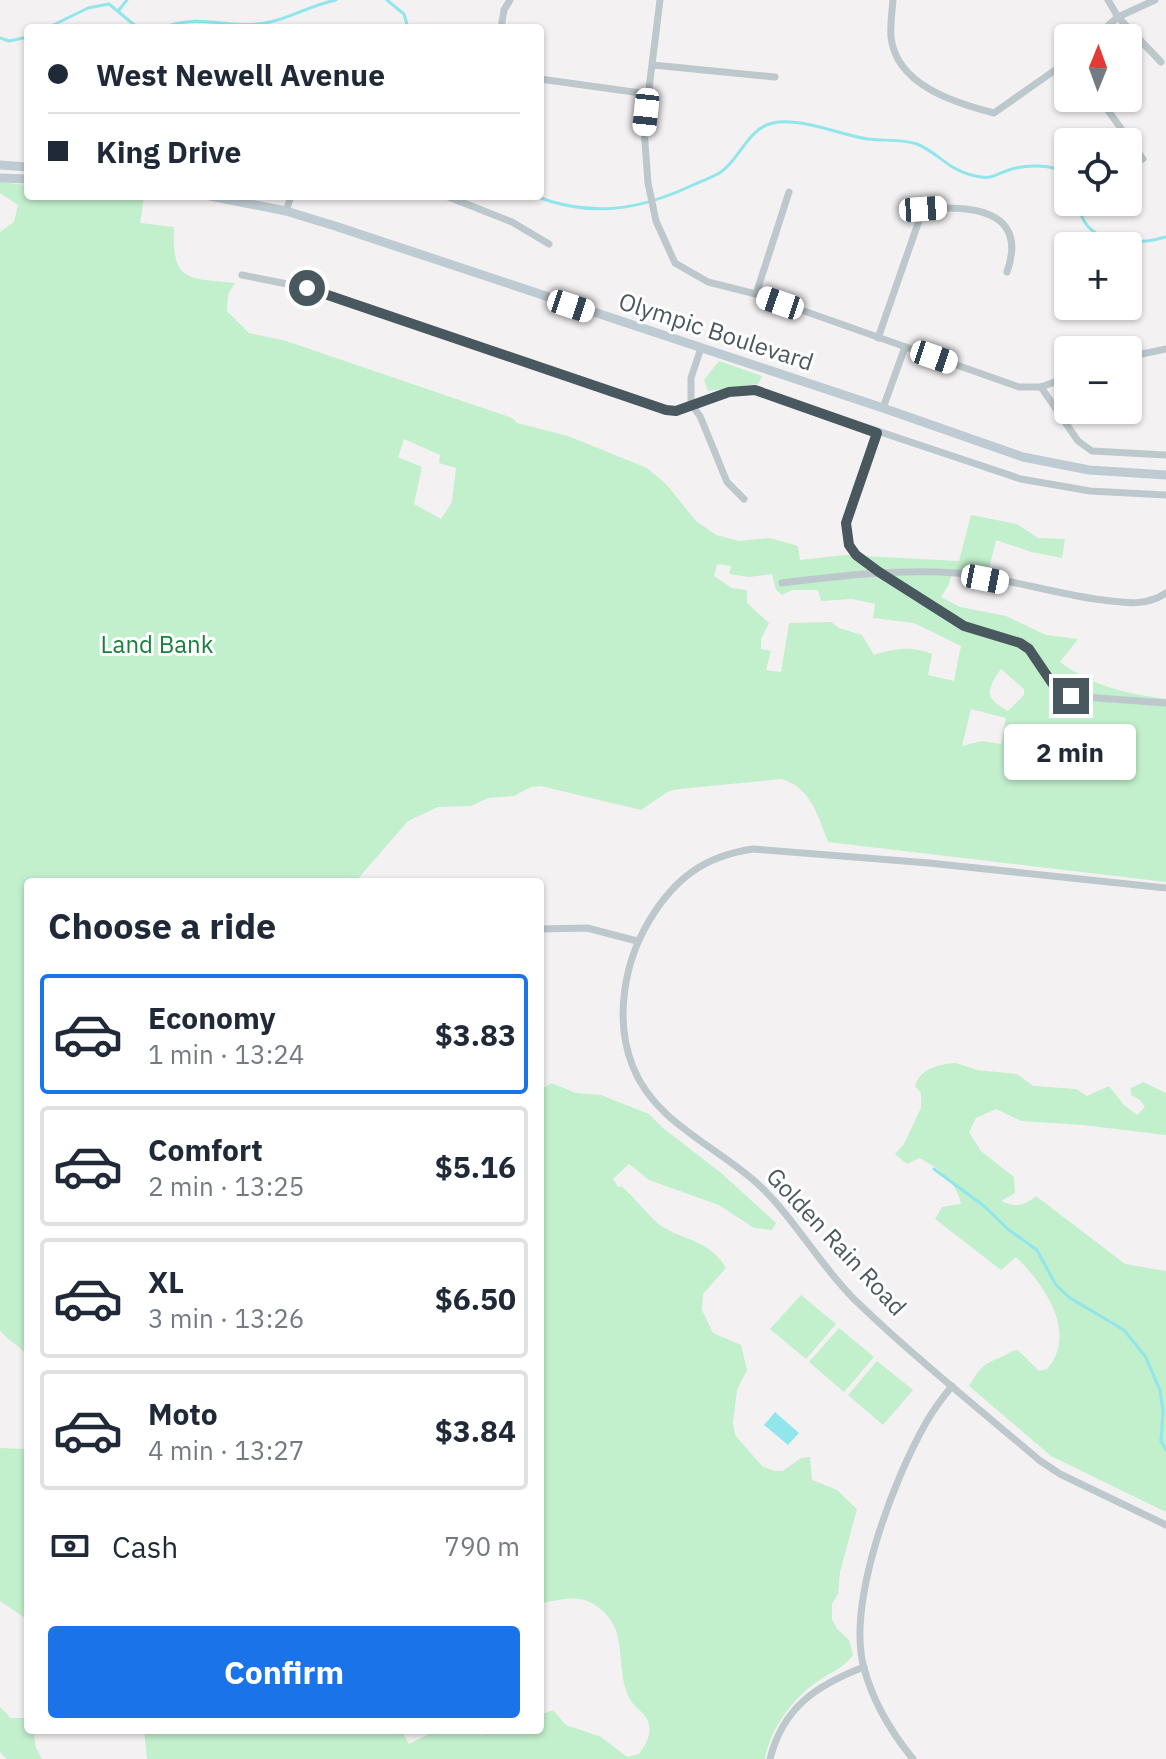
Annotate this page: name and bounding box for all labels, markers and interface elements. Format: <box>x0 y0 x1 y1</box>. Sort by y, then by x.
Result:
north arrow <box>1054 24 1142 112</box>
map controls <box>1054 24 1142 424</box>
text: West Newell Avenue <box>96 55 385 94</box>
car <box>632 87 660 137</box>
button: locate <box>1054 128 1142 216</box>
text: King Drive <box>96 132 241 171</box>
car <box>898 195 948 223</box>
button: + <box>1054 232 1142 320</box>
route start <box>289 270 325 306</box>
street label: Olympic Boulevard <box>615 284 818 378</box>
car <box>753 284 807 322</box>
car <box>544 287 598 325</box>
button: − <box>1054 336 1142 424</box>
car <box>907 338 961 376</box>
car <box>959 563 1011 595</box>
park label: Land Bank <box>101 628 214 660</box>
route end <box>1053 678 1089 714</box>
callout: 2 min <box>1005 724 1137 780</box>
text: 2 min <box>1036 735 1104 769</box>
text: Choose a ride <box>48 902 276 949</box>
icon: car <box>52 998 124 1070</box>
text: Economy <box>148 998 276 1037</box>
text: $3.83 <box>435 1015 516 1054</box>
text: 1 min · 13:24 <box>148 1037 304 1071</box>
icon: car <box>52 1130 124 1202</box>
text: Comfort <box>148 1130 263 1169</box>
text: $5.16 <box>435 1147 516 1186</box>
street label: Golden Rain Road <box>760 1160 914 1322</box>
text: 2 min · 13:25 <box>148 1169 304 1203</box>
icon: car <box>52 1262 124 1334</box>
text: XL <box>148 1262 184 1301</box>
text: $6.50 <box>435 1279 516 1318</box>
text: 3 min · 13:26 <box>148 1301 304 1335</box>
icon: car <box>52 1394 124 1466</box>
text: Moto <box>148 1394 218 1433</box>
text: $3.84 <box>435 1411 516 1450</box>
text: 4 min · 13:27 <box>148 1433 304 1467</box>
icon: cash <box>48 1524 92 1568</box>
text: Cash <box>112 1527 178 1566</box>
text: 790 m <box>444 1529 520 1563</box>
button: Confirm <box>48 1626 520 1718</box>

